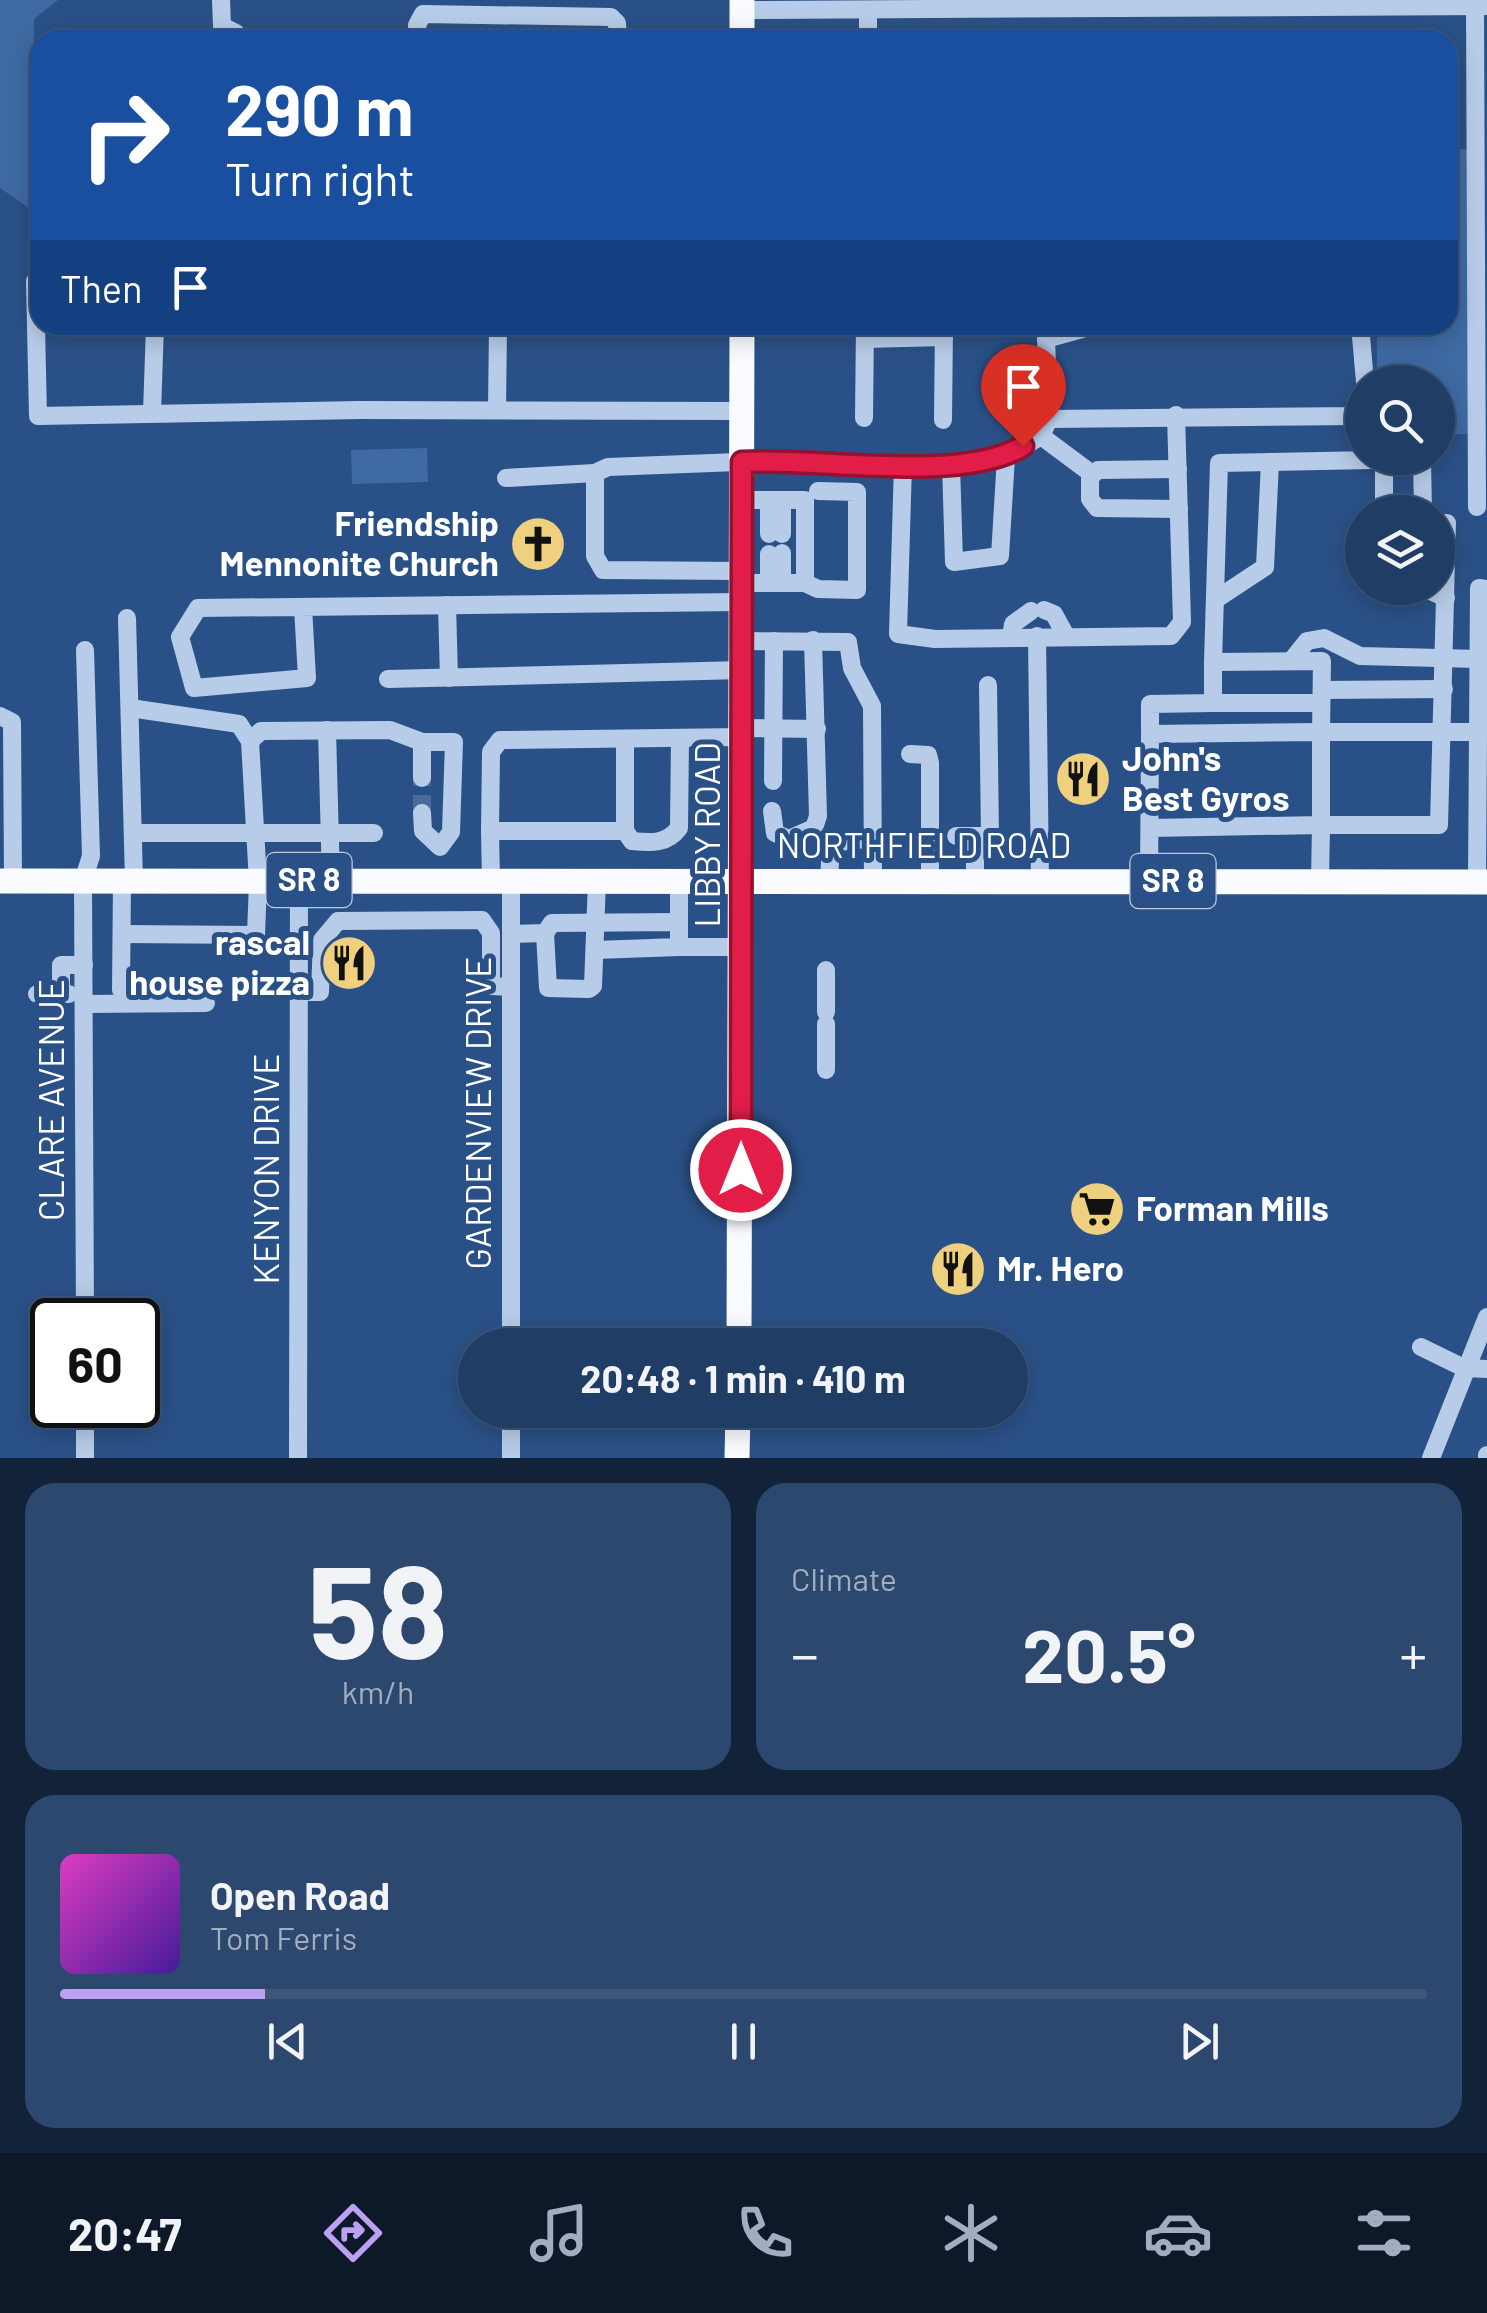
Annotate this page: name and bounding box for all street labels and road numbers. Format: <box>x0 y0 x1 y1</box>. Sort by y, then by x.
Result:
street label: LIBBY ROAD <box>685 742 727 928</box>
street label: NORTHFIELD ROAD <box>777 823 1071 865</box>
road number: SR 8 <box>266 853 352 907</box>
road number: SR 8 <box>1130 854 1216 908</box>
street label: GARDENVIEW DRIVE <box>456 956 498 1270</box>
street label: CLARE AVENUE <box>29 979 71 1221</box>
street label: KENYON DRIVE <box>244 1053 286 1285</box>

